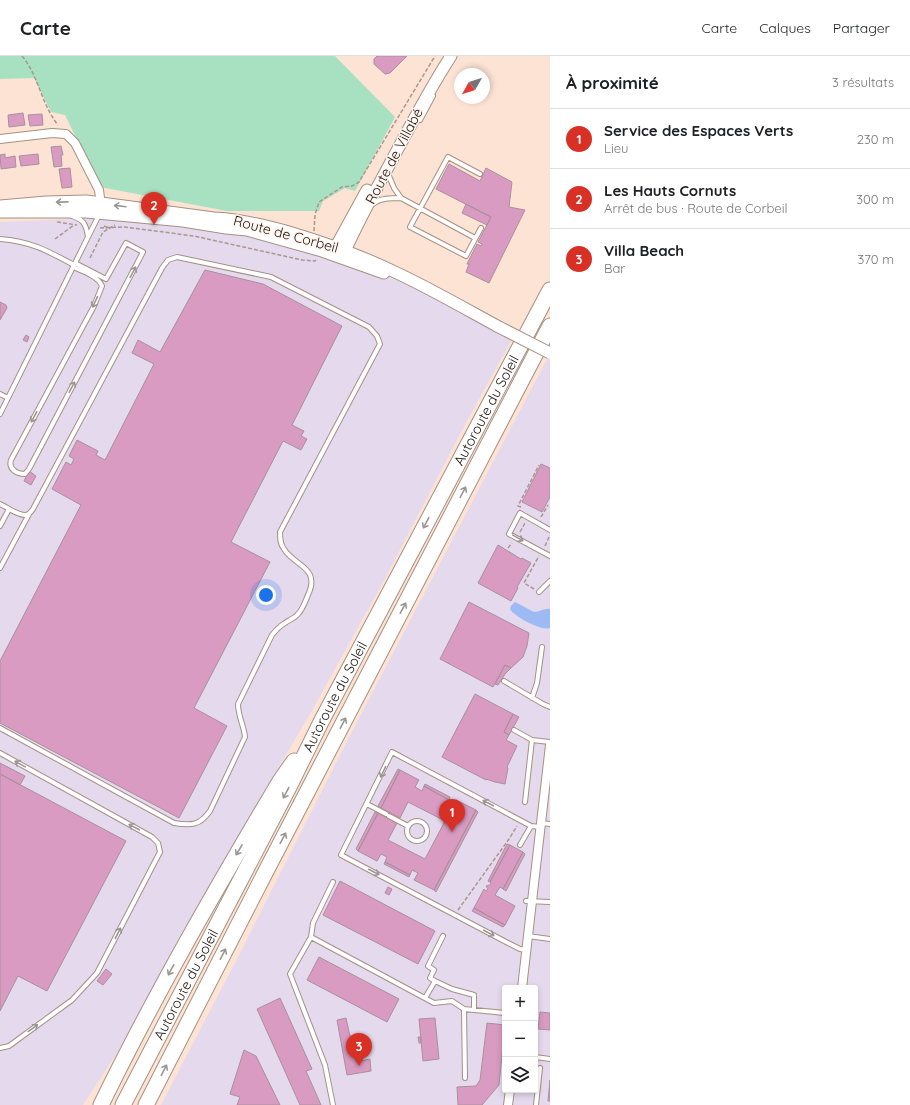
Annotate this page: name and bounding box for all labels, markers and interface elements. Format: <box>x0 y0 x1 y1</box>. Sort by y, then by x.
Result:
text: Carte <box>20 16 71 40</box>
text: Carte <box>702 19 737 37</box>
text: Calques <box>759 19 811 37</box>
text: Partager <box>833 19 890 37</box>
north arrow <box>454 68 490 104</box>
text: À proximité <box>566 72 659 93</box>
text: 3 résultats <box>832 74 894 90</box>
street label: Route de Villabé <box>361 105 427 207</box>
text: Service des Espaces Verts <box>604 121 793 140</box>
text: 1 <box>576 131 582 147</box>
text: 230 m <box>857 131 894 147</box>
text: Lieu <box>604 140 628 156</box>
text: Les Hauts Cornuts <box>604 181 736 200</box>
text: 2 <box>575 191 583 207</box>
text: 300 m <box>856 191 894 207</box>
pin: 2 <box>141 192 167 225</box>
one-way arrow <box>56 198 69 206</box>
text: Arrêt de bus · Route de Corbeil <box>604 200 787 216</box>
one-way arrow <box>114 202 127 210</box>
street label: Route de Corbeil <box>232 211 340 257</box>
text: Villa Beach <box>604 241 684 260</box>
text: 3 <box>576 251 582 267</box>
text: 370 m <box>857 251 894 267</box>
text: Bar <box>604 260 625 276</box>
one-way arrow <box>129 266 137 278</box>
one-way arrow <box>91 296 98 308</box>
street label: Autoroute du Soleil <box>450 352 523 468</box>
one-way arrow <box>68 381 76 393</box>
one-way arrow <box>30 411 38 423</box>
one-way arrow <box>460 487 467 499</box>
one-way arrow <box>422 517 430 529</box>
one-way arrow <box>512 535 524 543</box>
your location <box>256 585 276 605</box>
one-way arrow <box>400 602 407 614</box>
street label: Autoroute du Soleil <box>299 638 371 755</box>
one-way arrow <box>339 717 347 729</box>
one-way arrow <box>14 760 26 767</box>
one-way arrow <box>379 766 386 778</box>
one-way arrow <box>282 787 290 799</box>
one-way arrow <box>482 798 494 806</box>
pin: 1 <box>439 799 465 832</box>
one-way arrow <box>128 823 140 830</box>
one-way arrow <box>279 832 287 844</box>
one-way arrow <box>234 844 242 856</box>
one-way arrow <box>367 869 379 877</box>
street label: Autoroute du Soleil <box>150 926 222 1043</box>
one-way arrow <box>115 927 122 939</box>
one-way arrow <box>482 929 494 937</box>
one-way arrow <box>220 949 227 961</box>
one-way arrow <box>167 964 174 976</box>
map controls <box>502 985 538 1093</box>
button: + <box>502 985 538 1021</box>
button: − <box>502 1021 538 1057</box>
one-way arrow <box>27 1024 38 1033</box>
pin: 3 <box>346 1033 372 1066</box>
button: layers <box>502 1057 538 1093</box>
one-way arrow <box>161 1064 168 1076</box>

